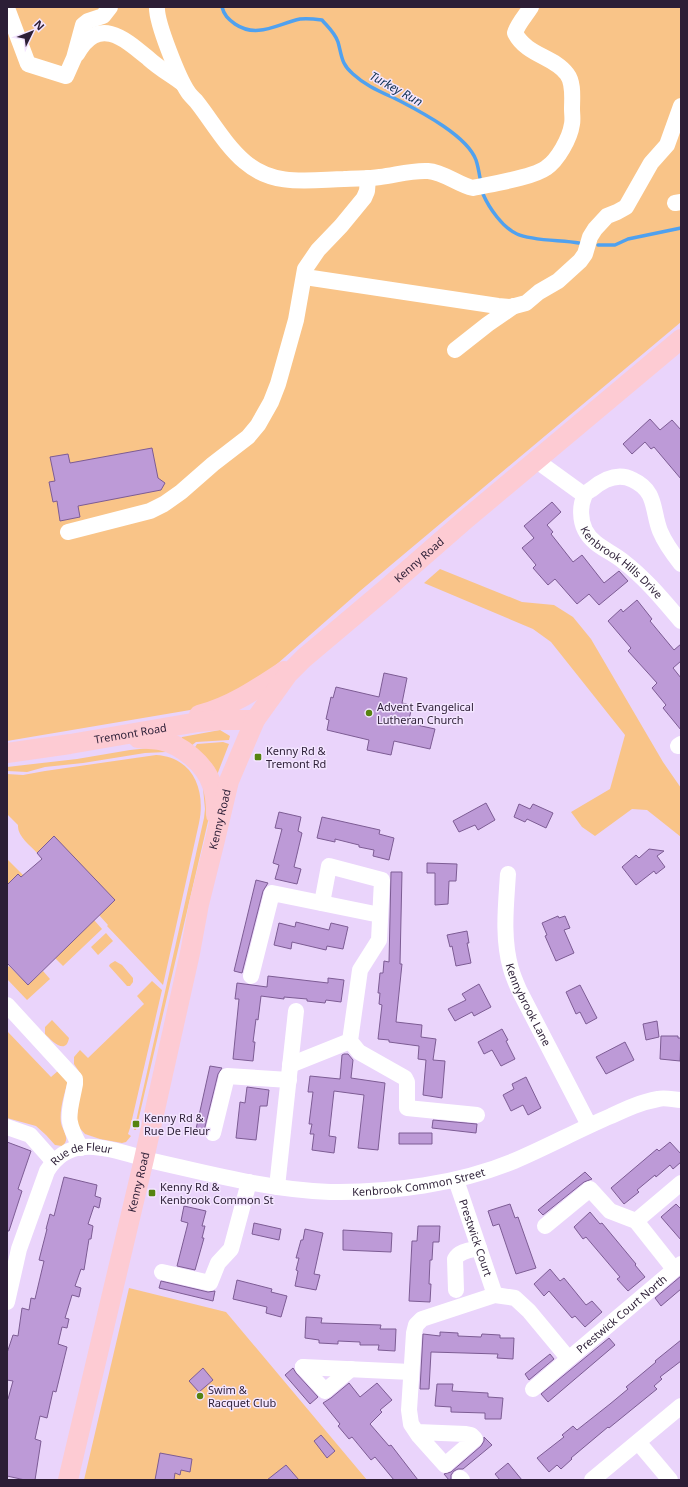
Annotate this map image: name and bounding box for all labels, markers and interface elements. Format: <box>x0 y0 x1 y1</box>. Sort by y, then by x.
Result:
north arrow <box>12 12 52 52</box>
text: N <box>31 16 48 33</box>
water label: Turkey Run <box>367 67 426 110</box>
street label: Kenbrook Hills Drive <box>577 523 666 602</box>
street label: Kenny Road <box>391 534 447 586</box>
place label: Advent Evangelical Lutheran Church <box>377 699 474 727</box>
marker: Advent Evangelical Lutheran Church <box>364 708 374 718</box>
street label: Tremont Road <box>93 720 168 747</box>
place label: Kenny Rd & Tremont Rd <box>266 743 327 771</box>
marker: Kenny Rd & Tremont Rd <box>253 752 263 762</box>
street label: Kenny Road <box>205 787 234 851</box>
street label: Kennybrook Lane <box>503 961 555 1048</box>
place label: Kenny Rd & Rue De Fleur <box>144 1110 210 1138</box>
marker: Kenny Rd & Rue De Fleur <box>131 1119 141 1129</box>
street label: Rue de Fleur <box>47 1139 114 1168</box>
street label: Kenny Road <box>124 1151 152 1214</box>
street label: Kenbrook Common Street <box>352 1164 487 1199</box>
place label: Kenny Rd & Kenbrook Common St <box>160 1179 273 1207</box>
marker: Kenny Rd & Kenbrook Common St <box>147 1188 157 1198</box>
street label: Prestwick Court <box>456 1197 496 1278</box>
street label: Prestwick Court North <box>573 1271 670 1356</box>
place label: Swim & Racquet Club <box>208 1382 276 1410</box>
marker: Swim & Racquet Club <box>195 1391 205 1401</box>

